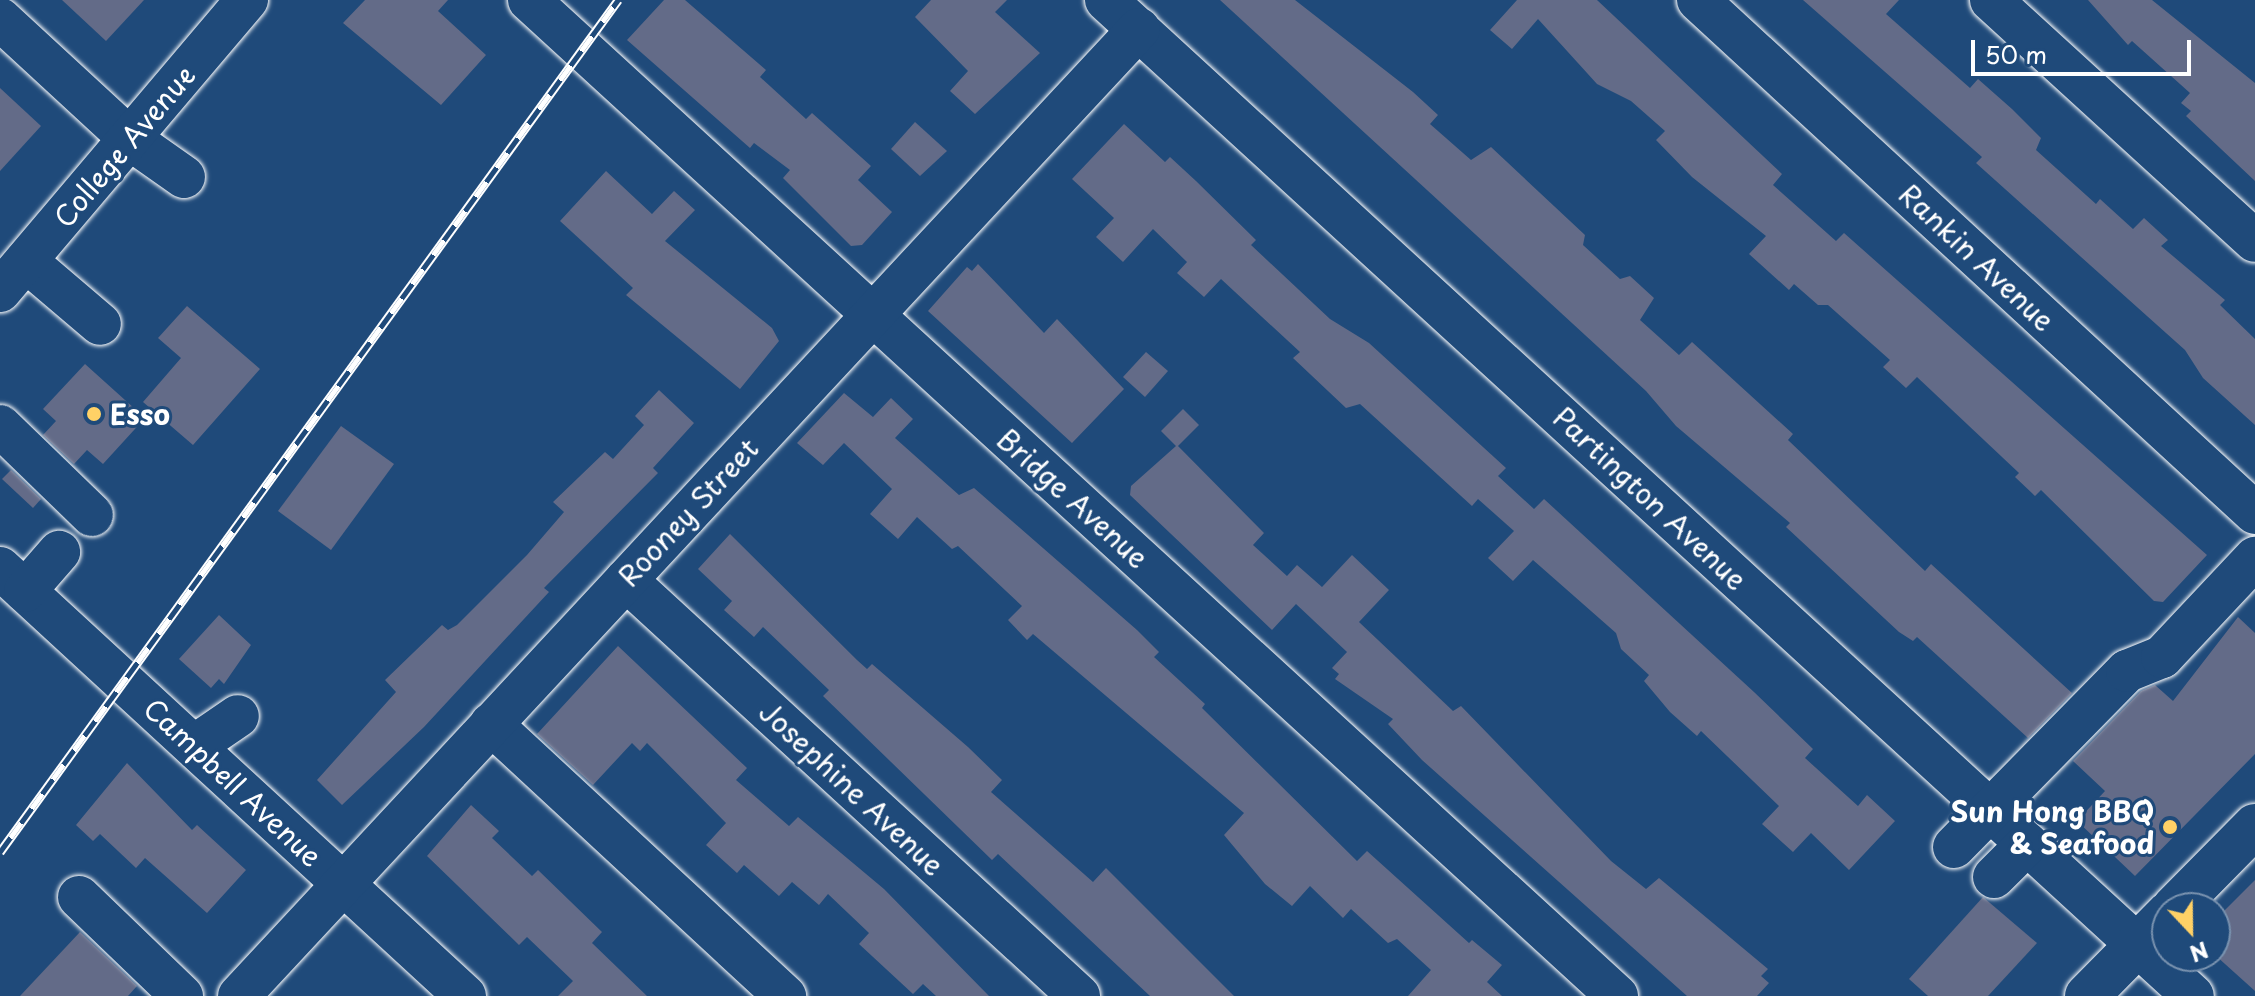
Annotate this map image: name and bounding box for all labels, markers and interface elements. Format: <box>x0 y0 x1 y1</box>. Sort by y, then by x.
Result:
scale bar <box>1975 24 2195 74</box>
text: 50 m <box>1985 36 2047 72</box>
street label: College Avenue <box>46 58 202 234</box>
street label: Rankin Avenue <box>1893 177 2061 337</box>
place label: Esso <box>110 397 170 431</box>
street label: Partington Avenue <box>1547 401 1753 595</box>
marker: Esso <box>85 405 103 423</box>
street label: Bridge Avenue <box>991 422 1155 574</box>
street label: Rooney Street <box>611 431 765 593</box>
street label: Campbell Avenue <box>137 691 329 873</box>
street label: Josephine Avenue <box>753 694 951 882</box>
place label: Sun Hong BBQ & Seafood <box>1950 794 2154 860</box>
marker: Sun Hong BBQ & Seafood <box>2161 818 2179 836</box>
north arrow <box>2151 892 2231 972</box>
text: N <box>2185 934 2214 971</box>

